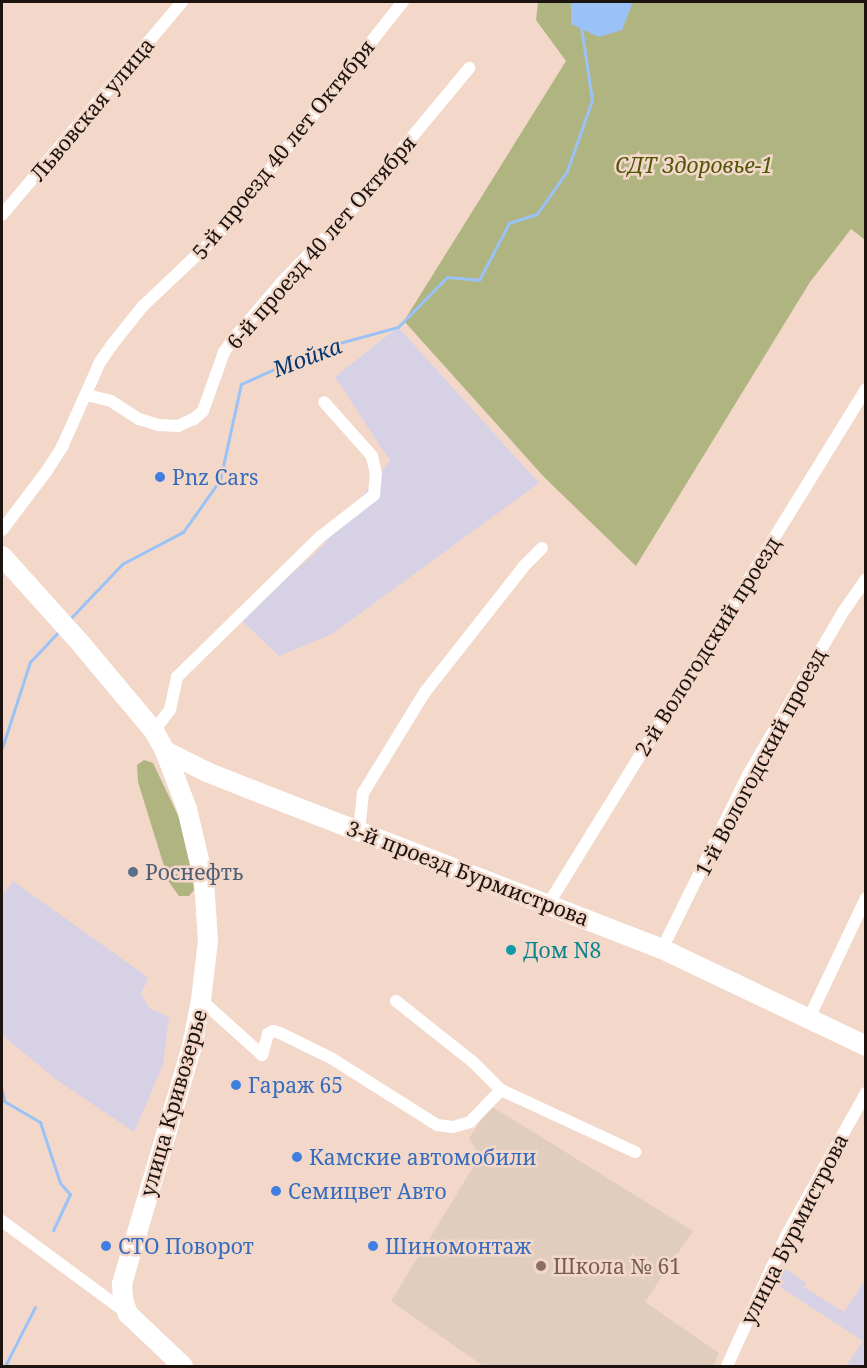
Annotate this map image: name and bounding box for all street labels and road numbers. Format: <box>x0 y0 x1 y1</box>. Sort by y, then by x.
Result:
street label: Львовская улица <box>25 32 159 186</box>
street label: 5-й проезд 40 лет Октября <box>187 34 379 264</box>
street label: 6-й проезд 40 лет Октября <box>221 130 421 354</box>
street label: 2-й Вологодский проезд <box>629 532 785 760</box>
street label: 1-й Вологодский проезд <box>689 644 831 880</box>
street label: 3-й проезд Бурмистрова <box>343 815 593 931</box>
street label: улица Кривозерье <box>134 1007 212 1199</box>
street label: улица Бурмистрова <box>735 1129 853 1329</box>

